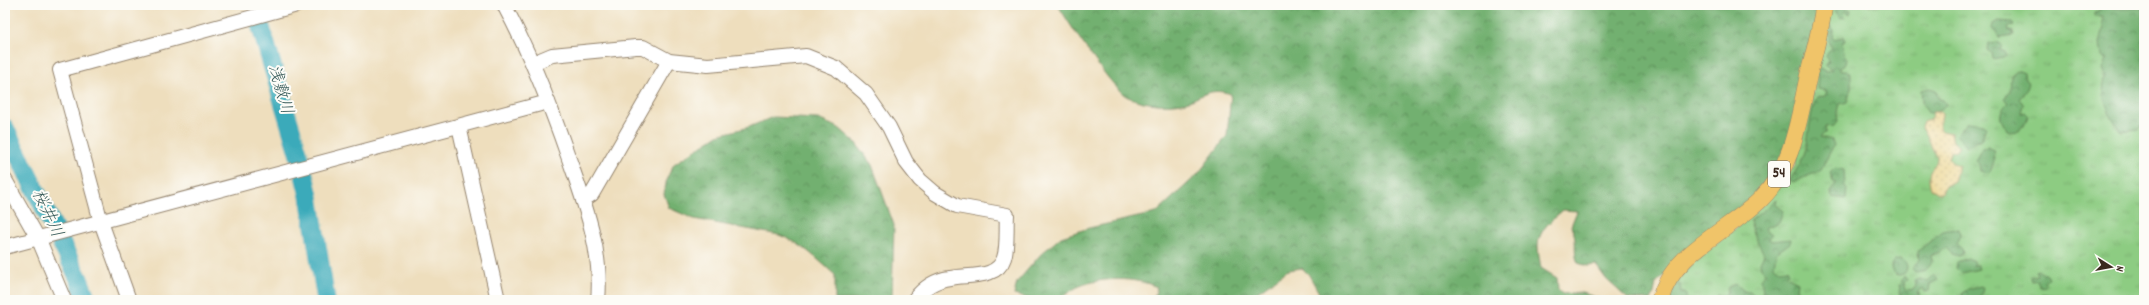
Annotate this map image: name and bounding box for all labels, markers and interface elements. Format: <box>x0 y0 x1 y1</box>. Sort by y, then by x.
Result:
water label: 浅敷川 <box>260 62 298 118</box>
road number: 54 <box>1768 161 1790 187</box>
water label: 桜井川 <box>24 186 68 242</box>
north arrow <box>2091 247 2131 287</box>
text: N <box>2110 264 2127 273</box>

